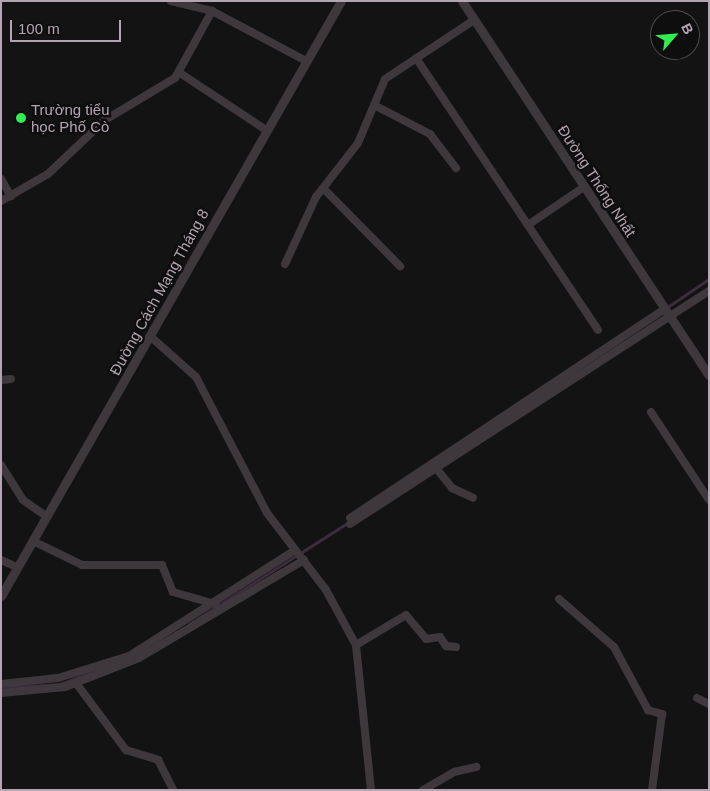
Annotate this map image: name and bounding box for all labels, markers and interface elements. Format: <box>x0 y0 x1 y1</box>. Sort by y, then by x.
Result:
scale bar <box>12 10 124 42</box>
north arrow <box>650 10 700 60</box>
text: 100 m <box>18 20 60 37</box>
text: B <box>678 21 697 37</box>
place label: Trường tiểu học Phố Cò <box>31 100 110 135</box>
marker: Trường tiểu học Phố Cò <box>15 112 27 124</box>
street label: Đường Thống Nhất <box>554 122 640 240</box>
street label: Đường Cách Mạng Tháng 8 <box>106 206 212 378</box>

